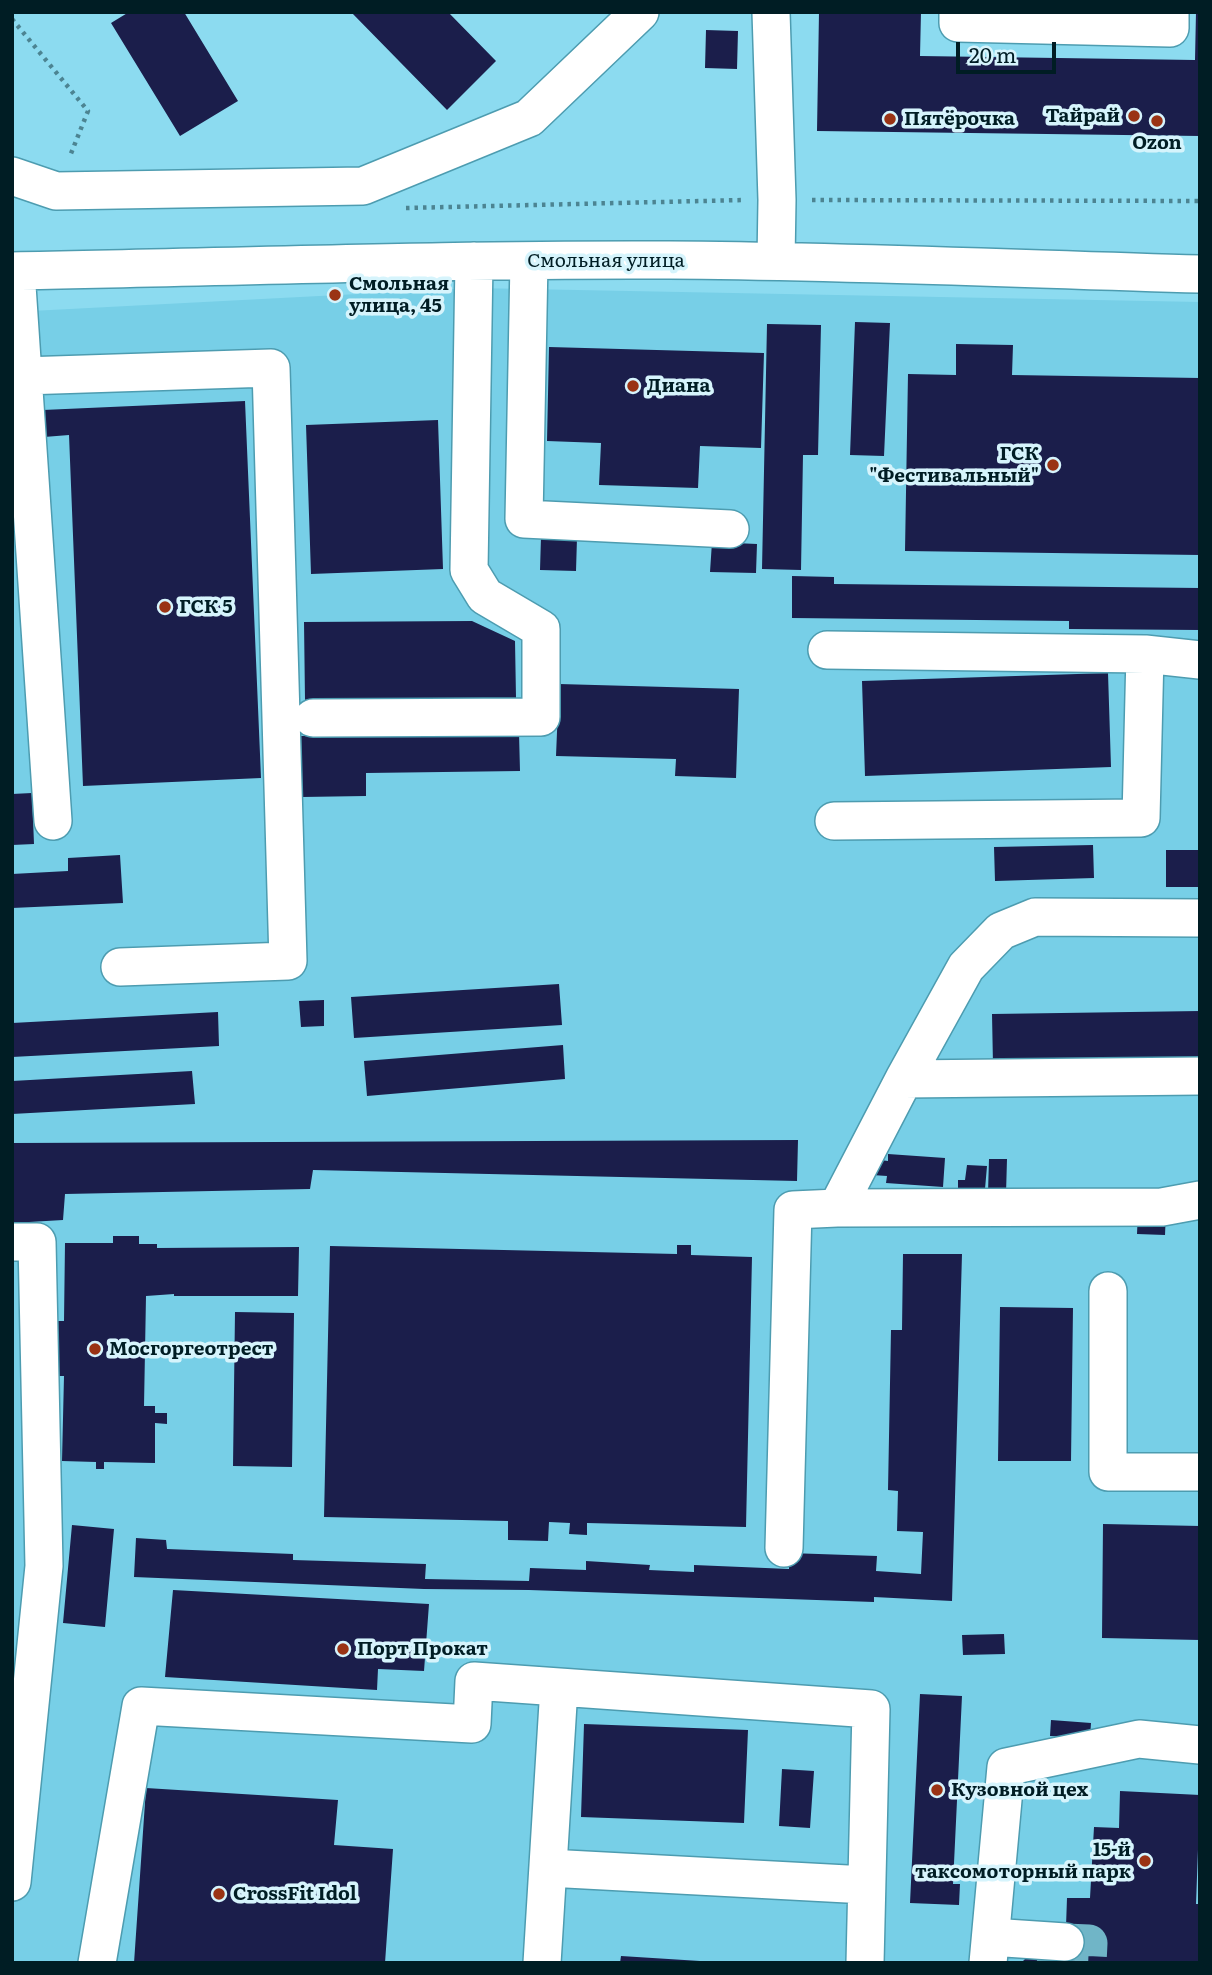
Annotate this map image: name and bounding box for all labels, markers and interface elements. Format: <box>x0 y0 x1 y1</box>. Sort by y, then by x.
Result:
scale bar <box>960 28 1060 72</box>
text: 20 m <box>969 38 1016 69</box>
place label: Тайрай <box>1046 105 1120 127</box>
place label: Пятёрочка <box>904 108 1015 130</box>
marker: Тайрай <box>1126 108 1142 124</box>
marker: Пятёрочка <box>882 111 898 127</box>
marker: Ozon <box>1149 113 1165 129</box>
place label: Ozon <box>1132 132 1182 154</box>
street label: Смольная улица <box>527 250 685 272</box>
place label: Смольная улица, 45 <box>349 273 449 317</box>
marker: Смольная улица, 45 <box>327 287 343 303</box>
place label: Диана <box>647 375 710 397</box>
marker: Диана <box>625 378 641 394</box>
place label: ГСК "Фестивальный" <box>869 443 1039 487</box>
marker: ГСК "Фестивальный" <box>1045 457 1061 473</box>
place label: ГСК 5 <box>179 596 233 618</box>
marker: ГСК 5 <box>157 599 173 615</box>
place label: Мосгоргеотрест <box>109 1338 273 1360</box>
marker: Мосгоргеотрест <box>87 1341 103 1357</box>
place label: Порт Прокат <box>357 1638 488 1660</box>
marker: Порт Прокат <box>335 1641 351 1657</box>
place label: Кузовной цех <box>951 1779 1088 1801</box>
marker: Кузовной цех <box>929 1782 945 1798</box>
place label: 15-й таксомоторный парк <box>915 1839 1131 1883</box>
marker: 15-й таксомоторный парк <box>1137 1853 1153 1869</box>
place label: CrossFit Idol <box>233 1883 357 1905</box>
marker: CrossFit Idol <box>211 1886 227 1902</box>

